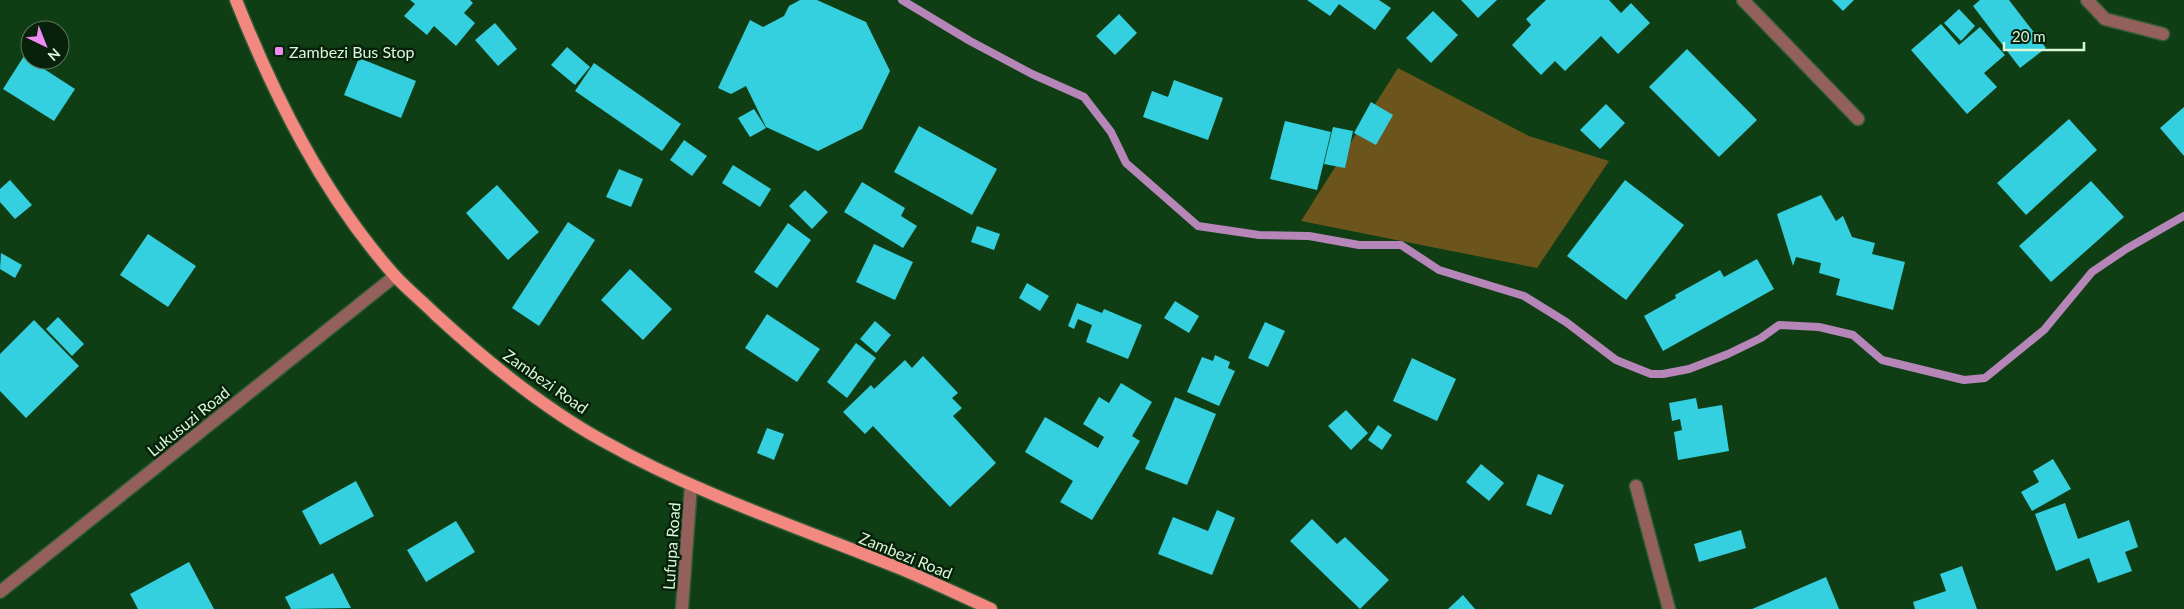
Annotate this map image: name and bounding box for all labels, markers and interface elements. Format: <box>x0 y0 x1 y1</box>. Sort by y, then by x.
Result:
north arrow <box>20 20 70 70</box>
scale bar <box>2004 20 2084 52</box>
text: 20 m <box>2012 27 2046 45</box>
place label: Zambezi Bus Stop <box>289 42 414 61</box>
text: N <box>44 45 64 65</box>
marker: Zambezi Bus Stop <box>273 45 285 57</box>
street label: Zambezi Road <box>500 345 592 417</box>
street label: Lukusuzi Road <box>143 382 233 460</box>
street label: Lufupa Road <box>658 502 684 590</box>
street label: Zambezi Road <box>857 528 955 582</box>

